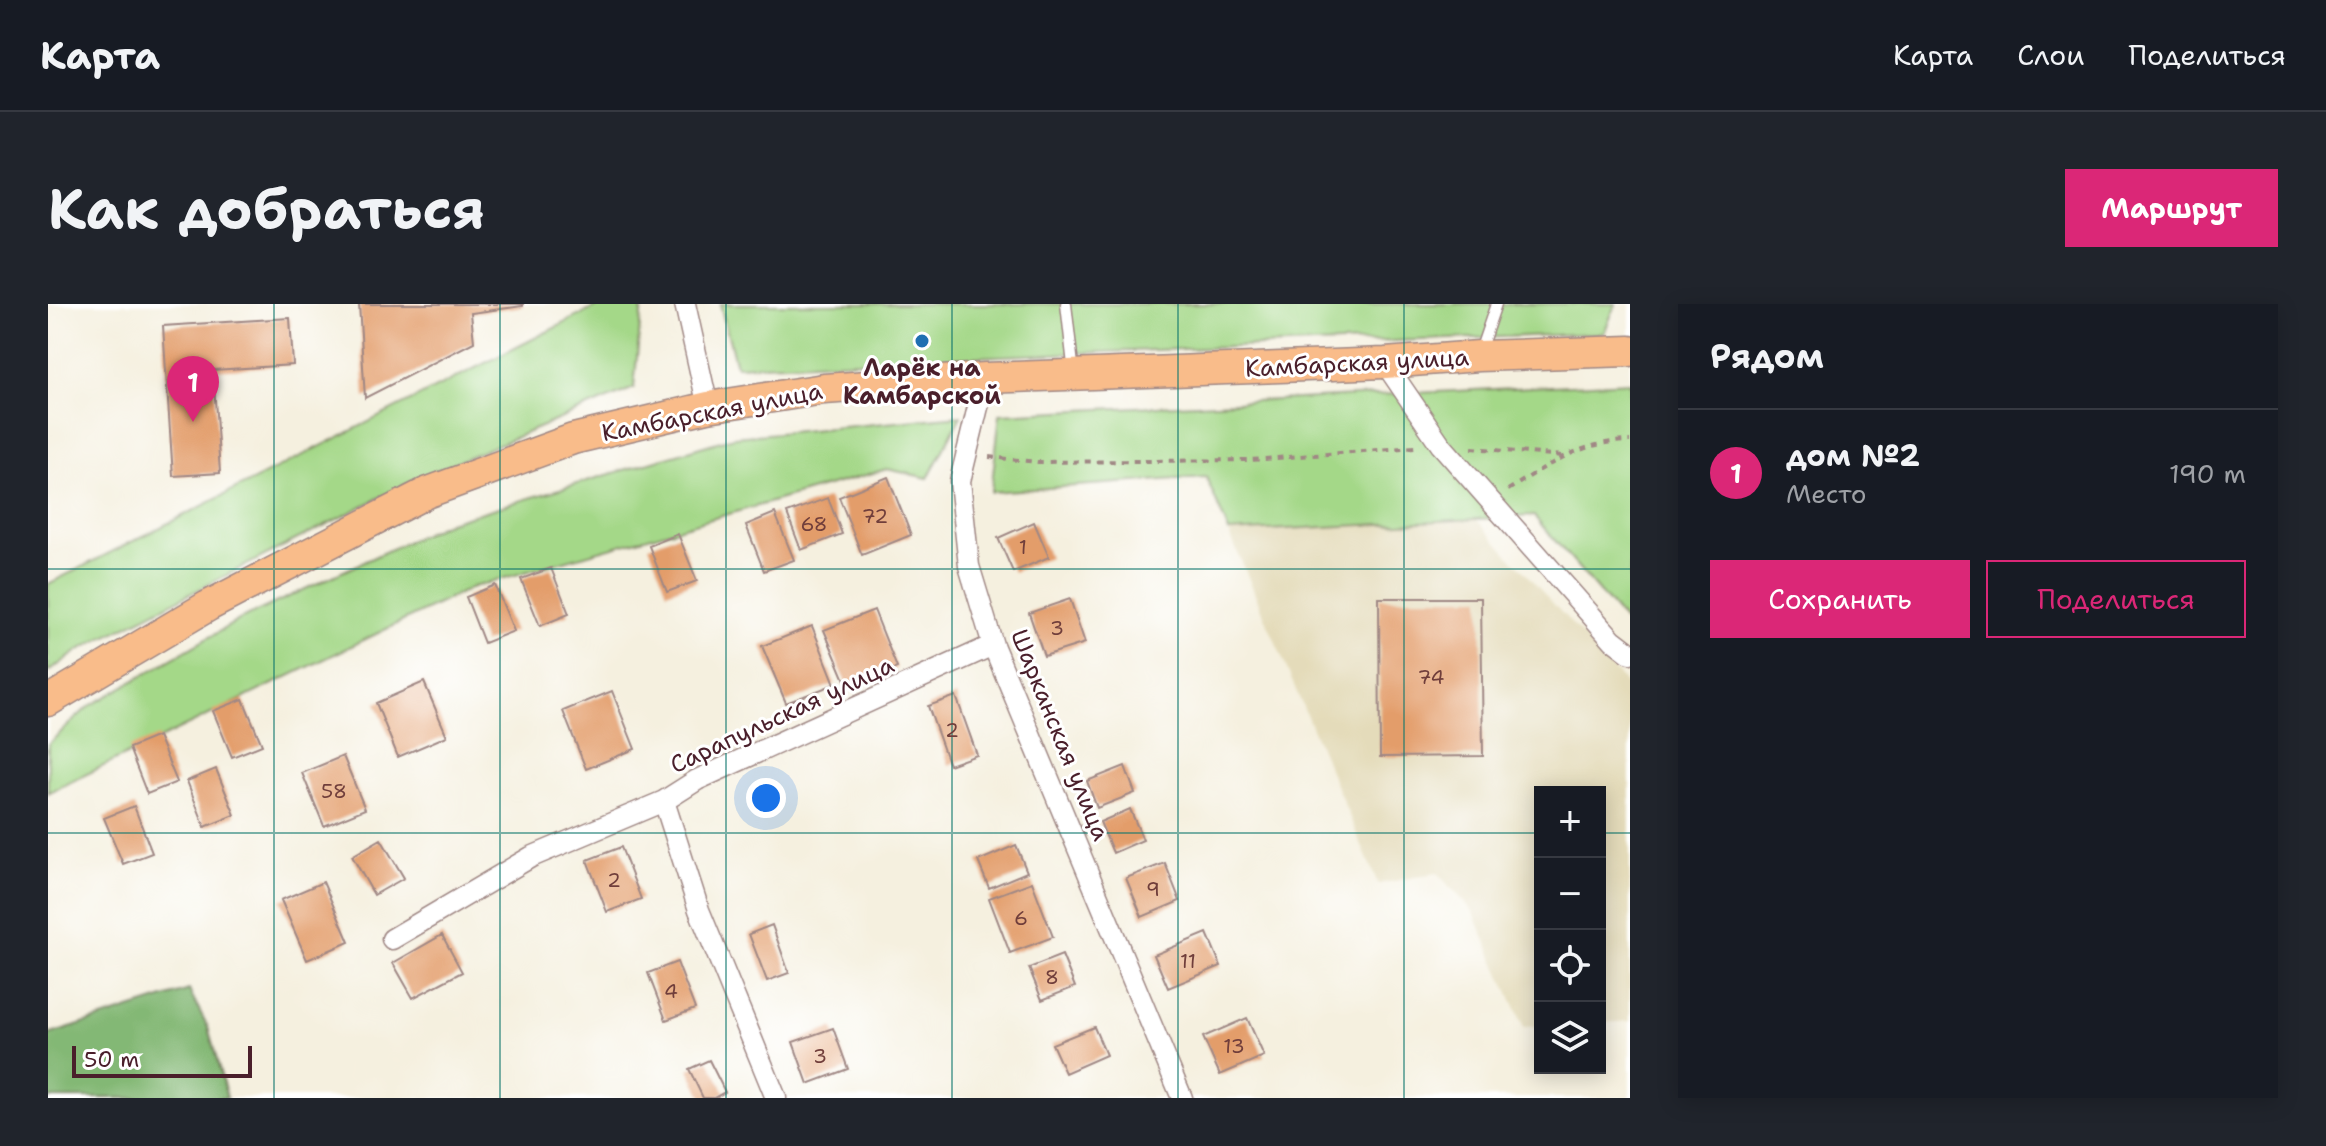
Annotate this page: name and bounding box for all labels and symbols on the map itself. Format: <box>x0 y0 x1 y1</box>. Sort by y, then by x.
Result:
marker: Ларёк на Камбарской <box>913 332 931 350</box>
street label: Камбарская улица <box>1244 341 1470 385</box>
place label: Ларёк на Камбарской <box>843 352 1001 412</box>
pin: 1 <box>167 356 219 422</box>
street label: Камбарская улица <box>599 375 825 449</box>
house number: 72 <box>862 503 888 529</box>
house number: 68 <box>800 511 828 537</box>
house number: 1 <box>1019 534 1027 560</box>
house number: 3 <box>1050 615 1064 641</box>
street label: Шарканская улица <box>1003 625 1117 845</box>
street label: Сарапульская улица <box>665 649 899 781</box>
house number: 74 <box>1417 664 1445 690</box>
house number: 2 <box>945 717 959 743</box>
house number: 58 <box>321 778 347 804</box>
your location <box>746 778 786 818</box>
house number: 2 <box>607 867 621 893</box>
house number: 9 <box>1146 876 1160 902</box>
house number: 6 <box>1014 905 1028 931</box>
house number: 11 <box>1180 948 1196 974</box>
house number: 8 <box>1045 964 1059 990</box>
house number: 4 <box>664 978 678 1004</box>
house number: 13 <box>1223 1033 1245 1059</box>
scale bar <box>72 1042 252 1078</box>
house number: 3 <box>813 1043 827 1069</box>

